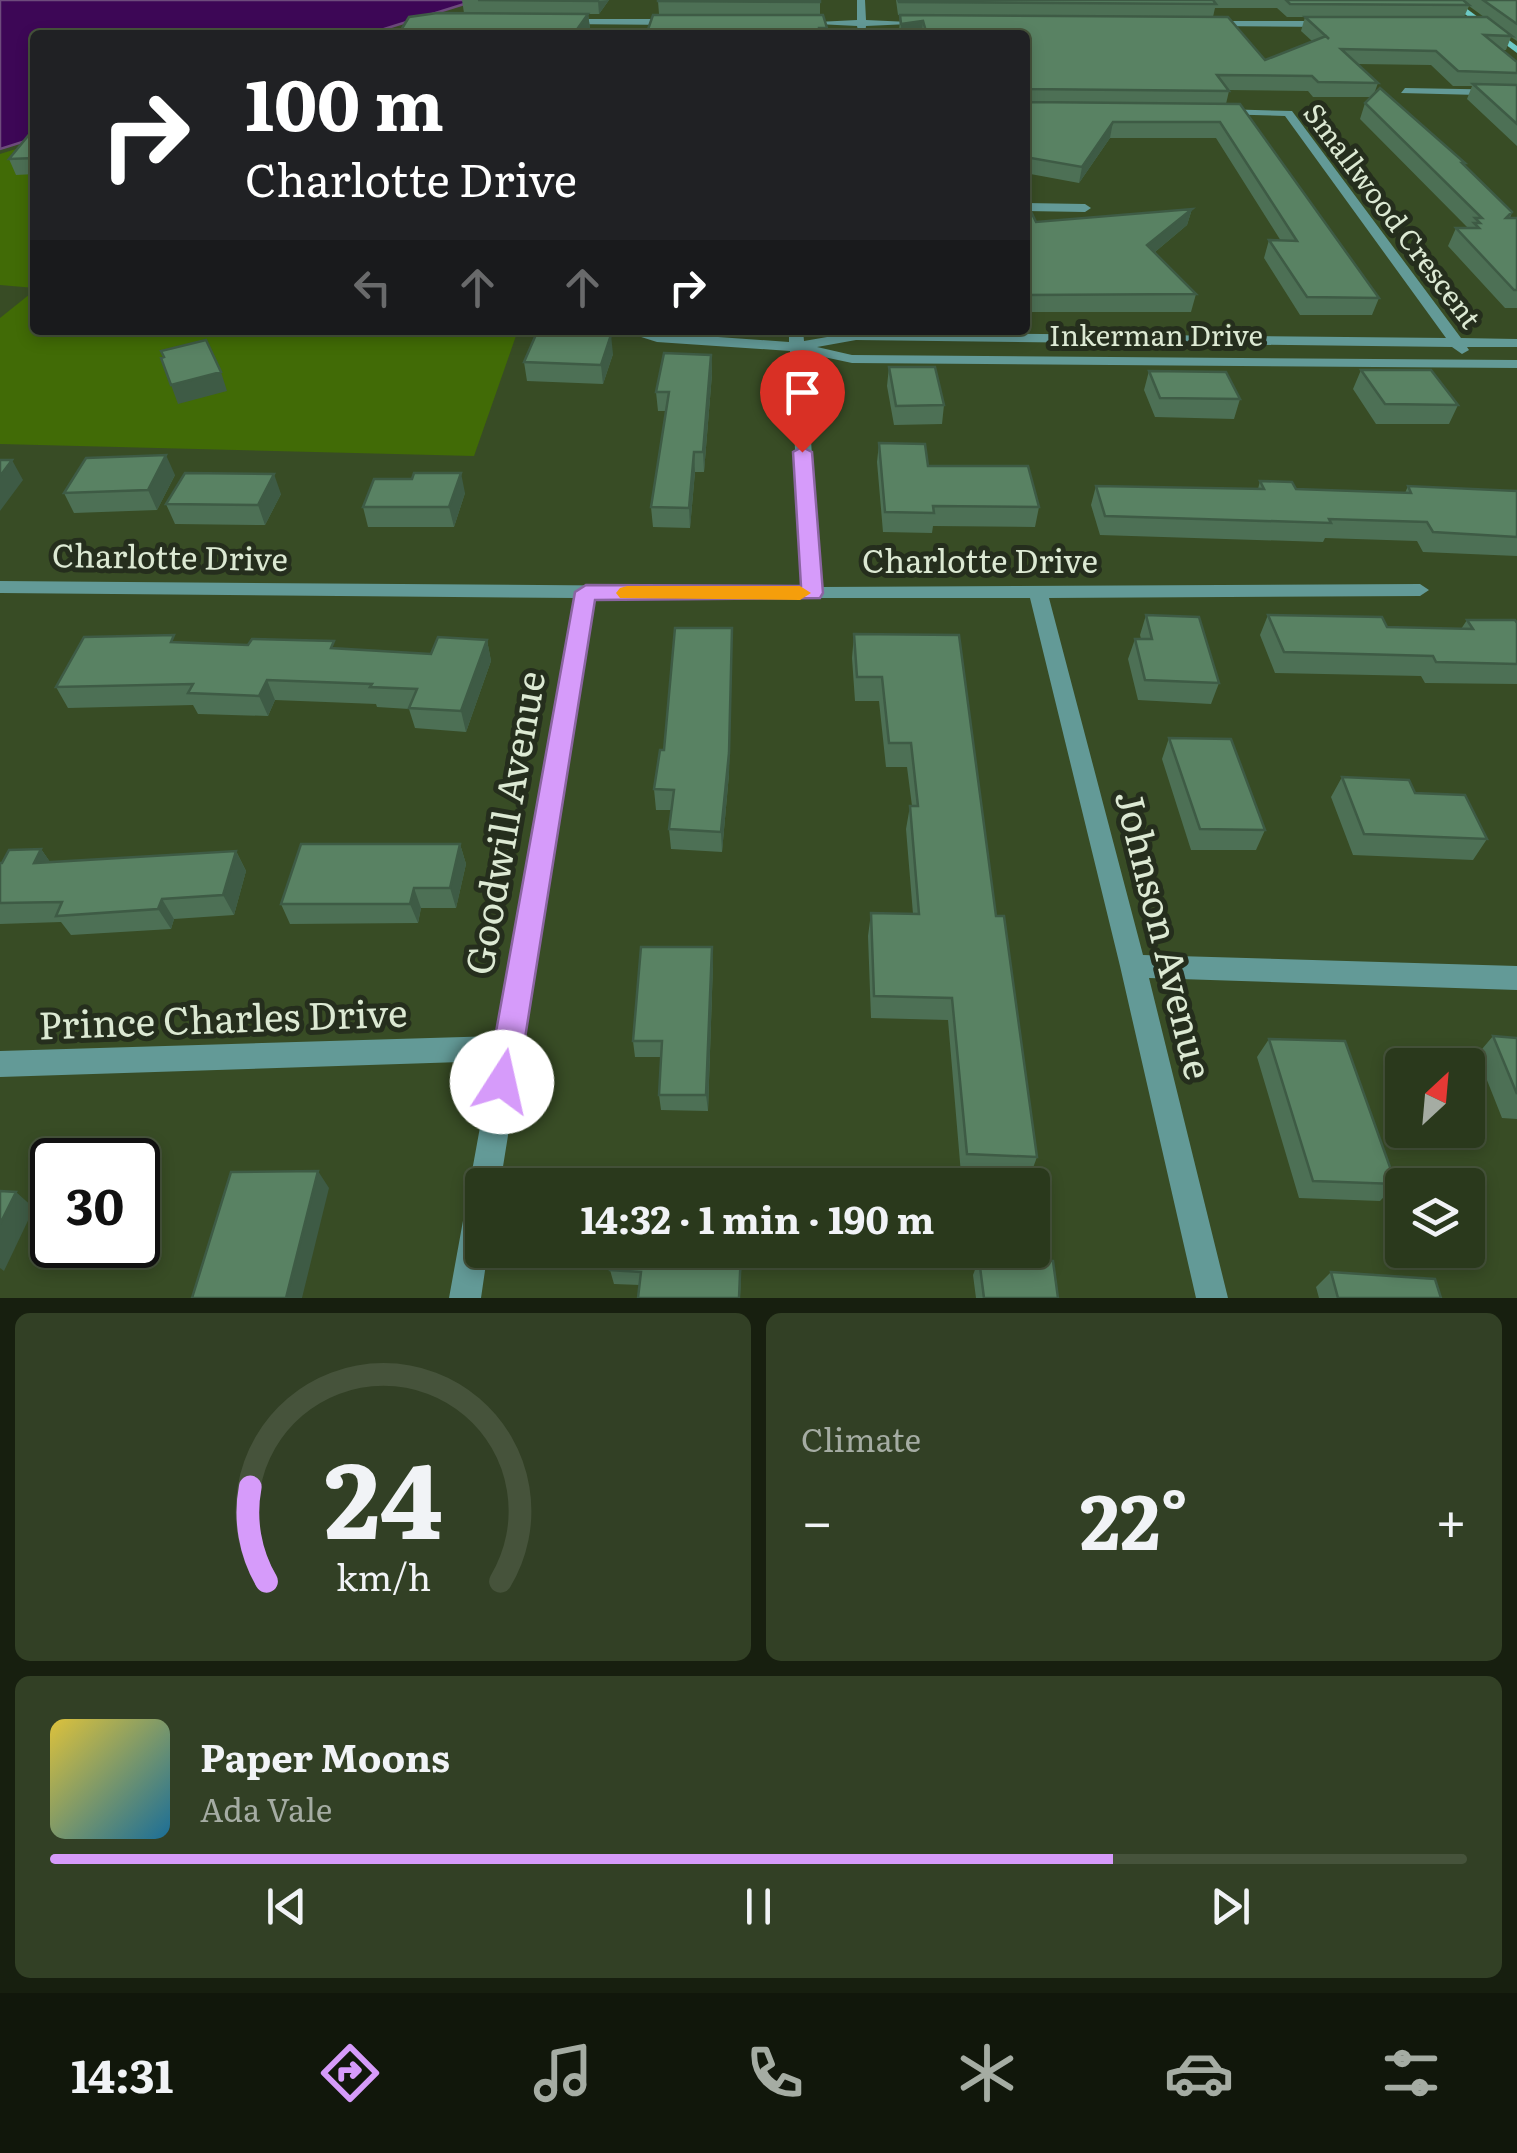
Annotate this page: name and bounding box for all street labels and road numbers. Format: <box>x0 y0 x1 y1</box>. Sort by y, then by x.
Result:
street label: Smallwood Crescent <box>1295 93 1493 337</box>
street label: Inkerman Drive <box>1049 313 1263 355</box>
street label: Charlotte Drive <box>52 529 289 581</box>
street label: Charlotte Drive <box>862 535 1098 583</box>
street label: Goodwill Avenue <box>448 666 557 979</box>
street label: Johnson Avenue <box>1103 784 1230 1085</box>
street label: Prince Charles Drive <box>37 982 408 1051</box>

